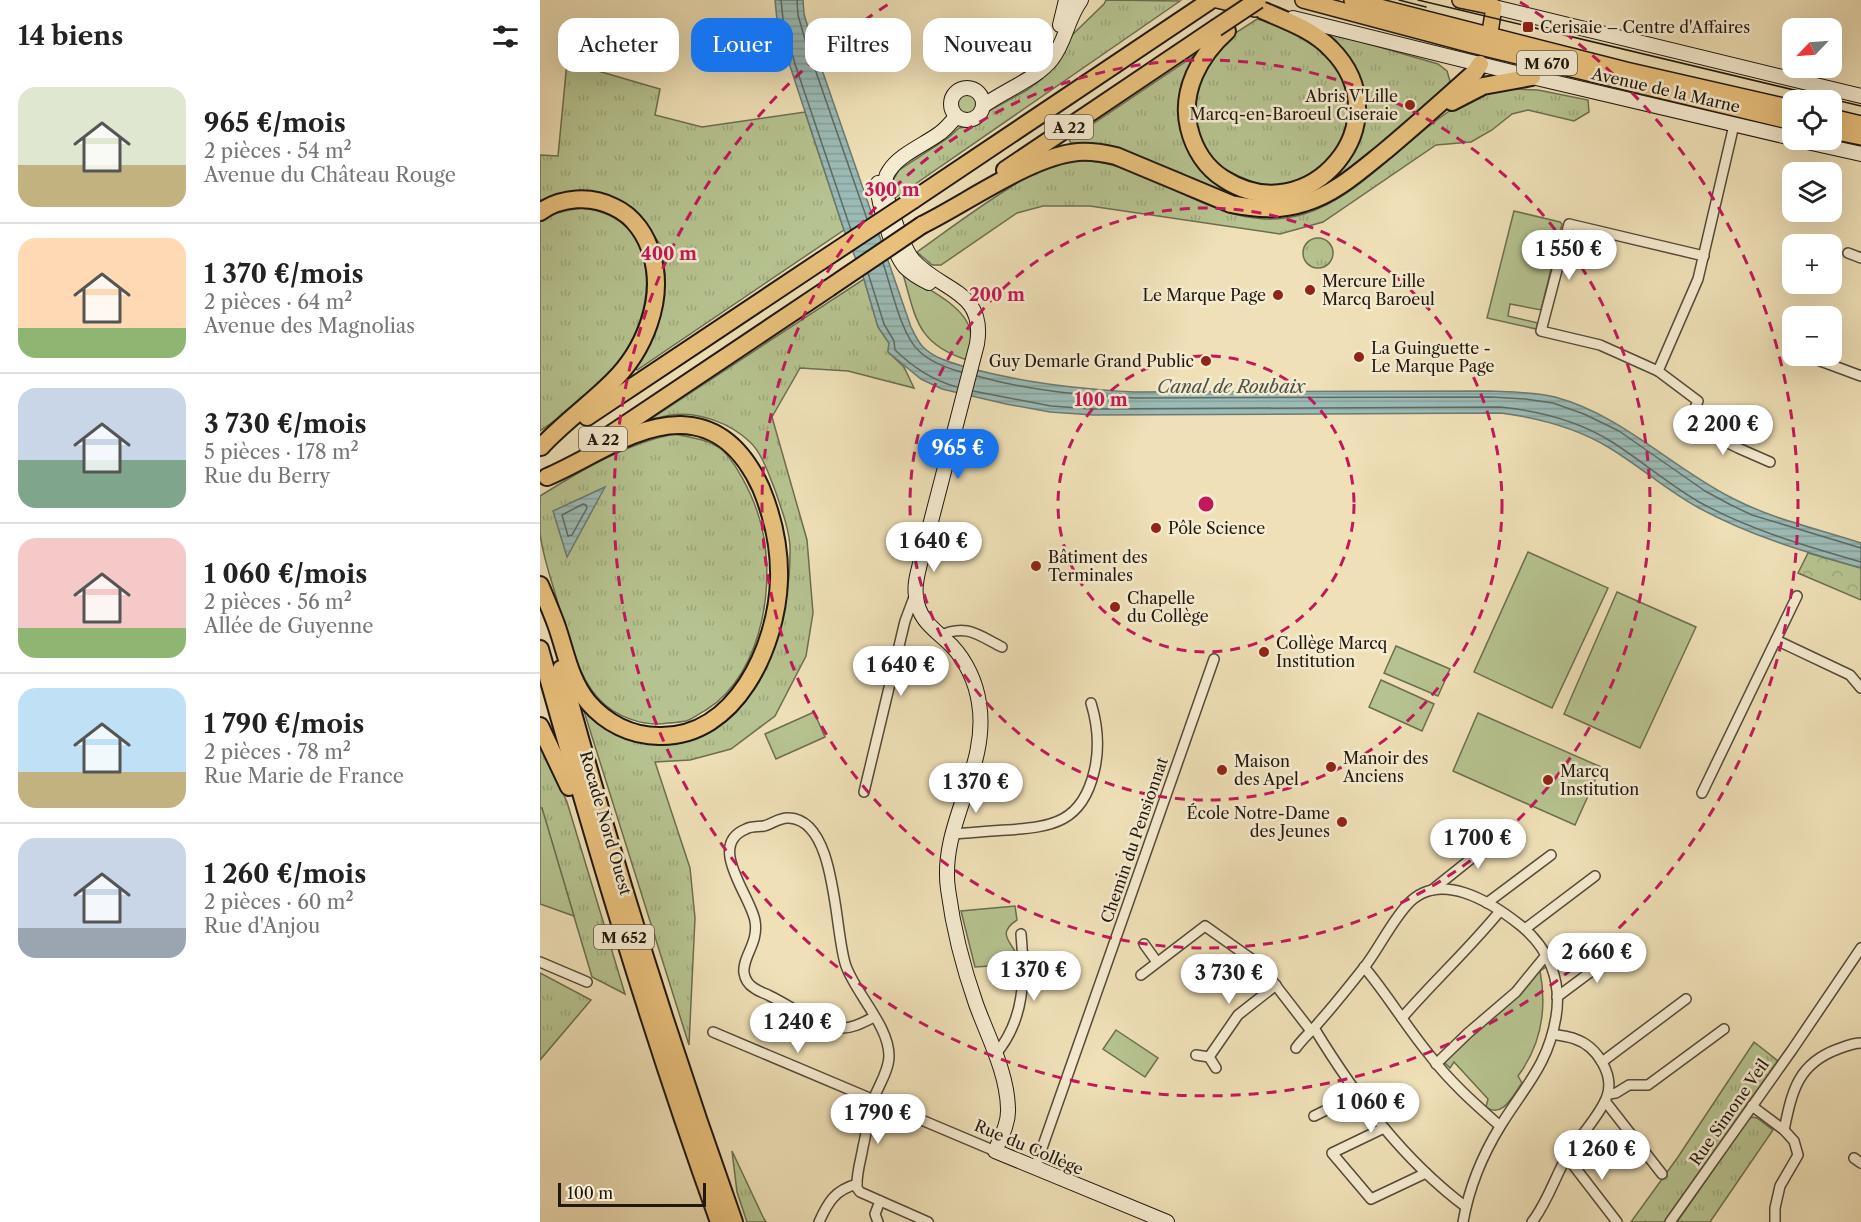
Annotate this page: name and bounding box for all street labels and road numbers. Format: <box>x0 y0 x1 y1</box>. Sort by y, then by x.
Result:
road number: M 670 <box>1517 51 1577 75</box>
street label: Avenue de la Marne <box>1589 63 1742 117</box>
road number: A 22 <box>1045 115 1093 139</box>
road number: A 22 <box>579 427 627 451</box>
street label: Rocade Nord Ouest <box>576 749 636 898</box>
street label: Chemin du Pensionnat <box>1096 754 1172 926</box>
road number: M 652 <box>594 925 654 949</box>
street label: Rue Simone Veil <box>1685 1055 1773 1169</box>
street label: Rue du Collège <box>971 1115 1087 1179</box>

